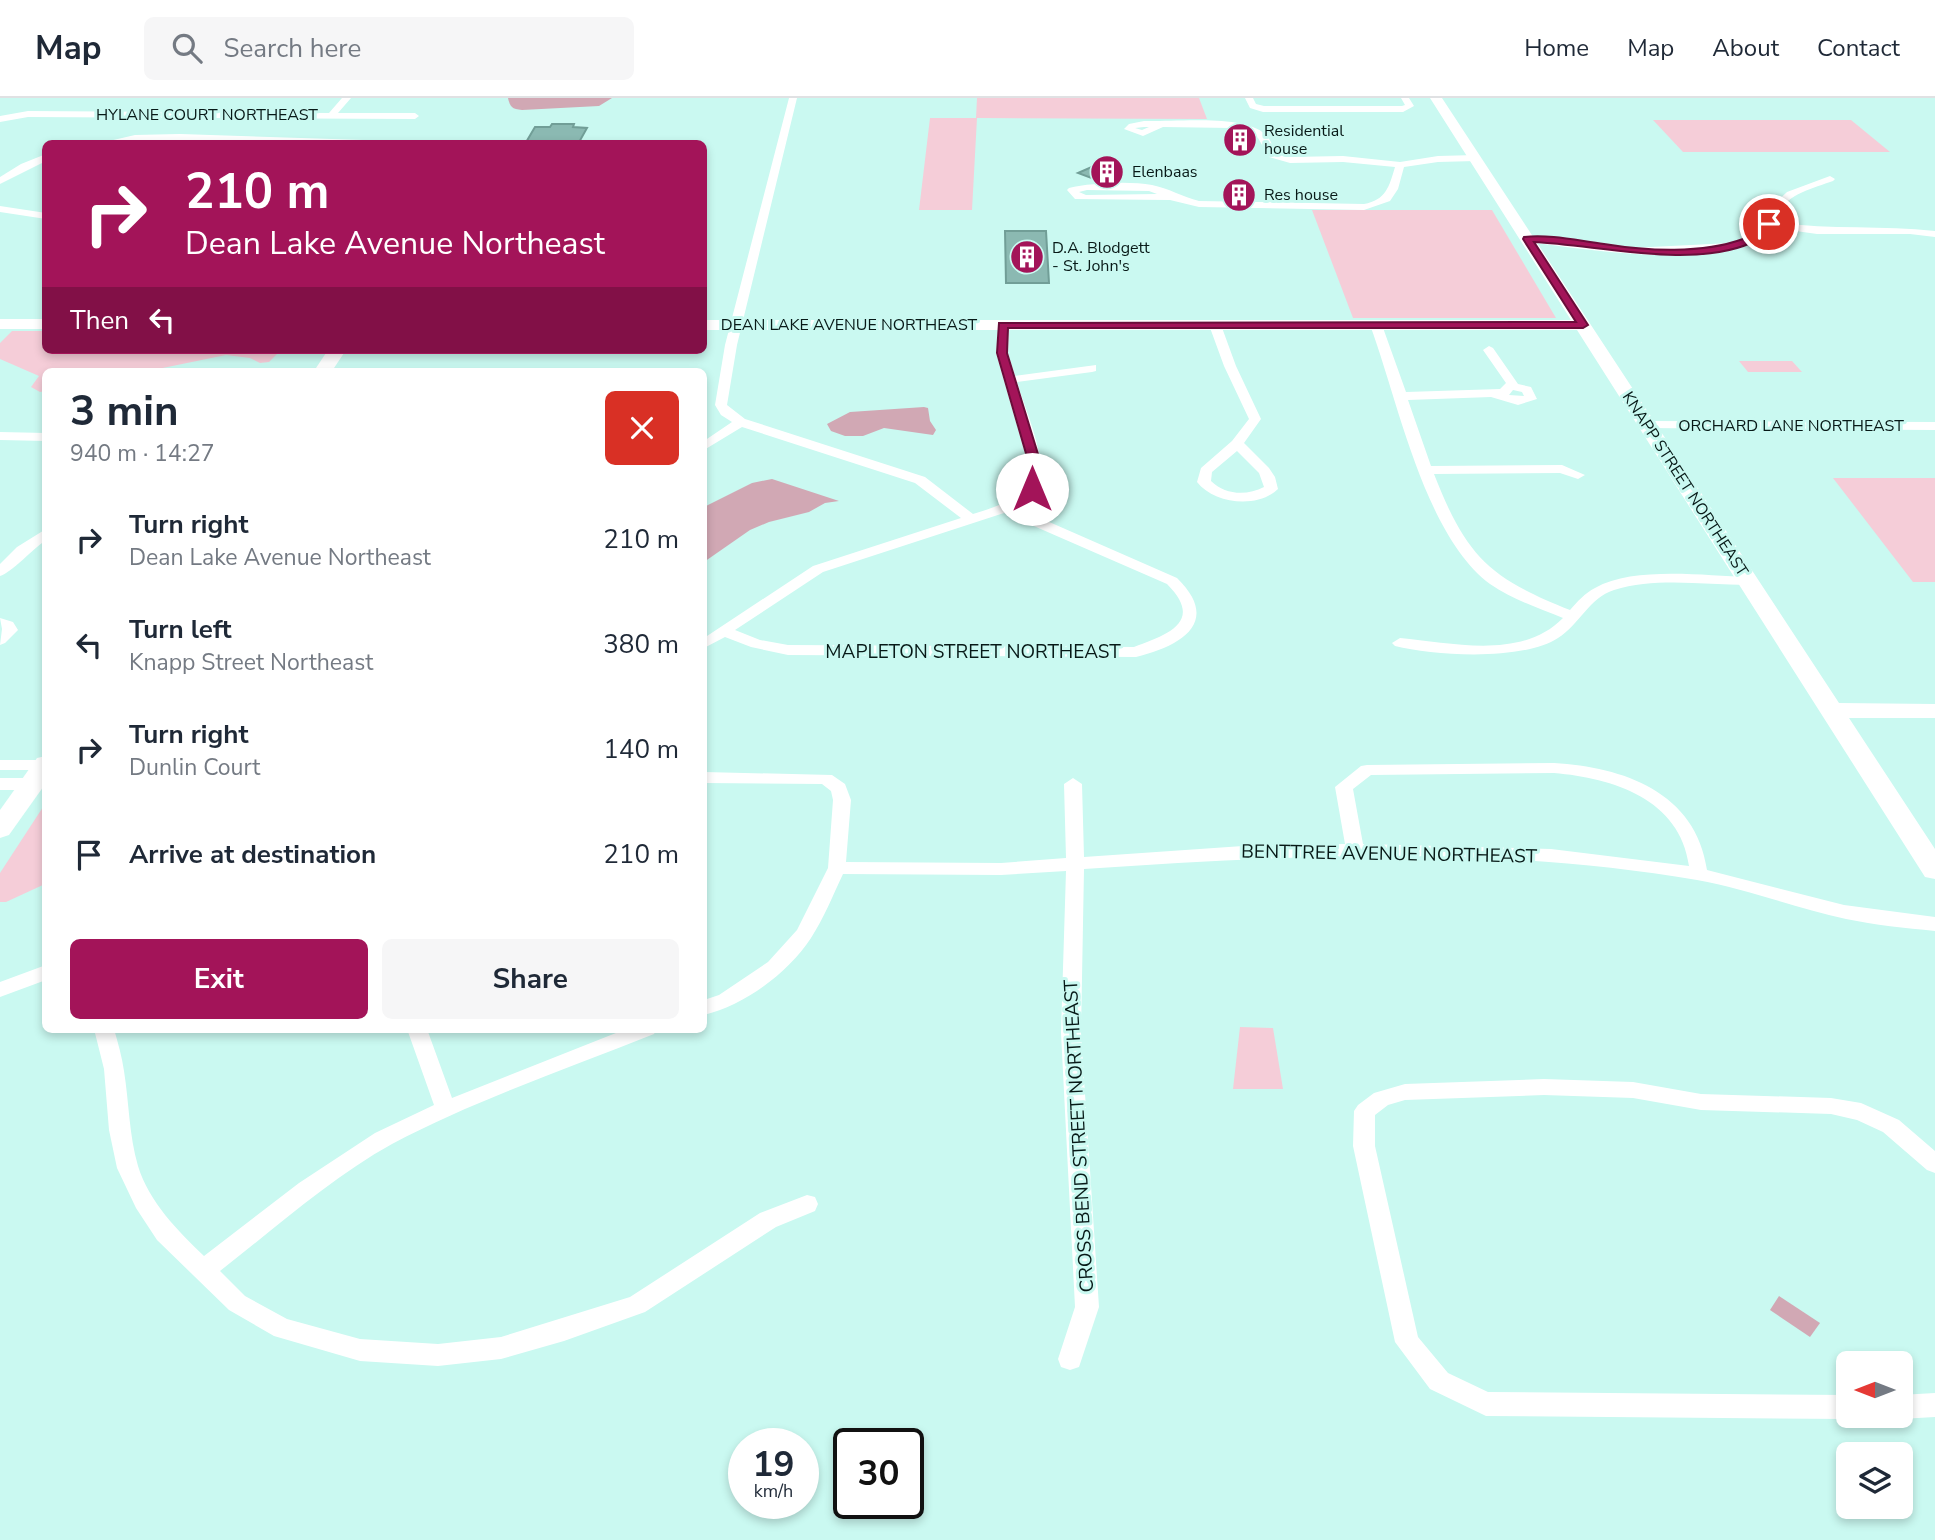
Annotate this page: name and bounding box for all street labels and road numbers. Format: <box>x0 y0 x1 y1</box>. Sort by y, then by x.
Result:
street label: HYLANE COURT NORTHEAST <box>96 104 318 126</box>
street label: DEAN LAKE AVENUE NORTHEAST <box>721 314 978 336</box>
street label: KNAPP STREET NORTHEAST <box>1617 387 1753 581</box>
street label: ORCHARD LANE NORTHEAST <box>1678 415 1904 437</box>
street label: MAPLETON STREET NORTHEAST <box>825 639 1121 665</box>
street label: BENTTREE AVENUE NORTHEAST <box>1241 838 1538 870</box>
street label: CROSS BEND STREET NORTHEAST <box>1058 978 1100 1293</box>

